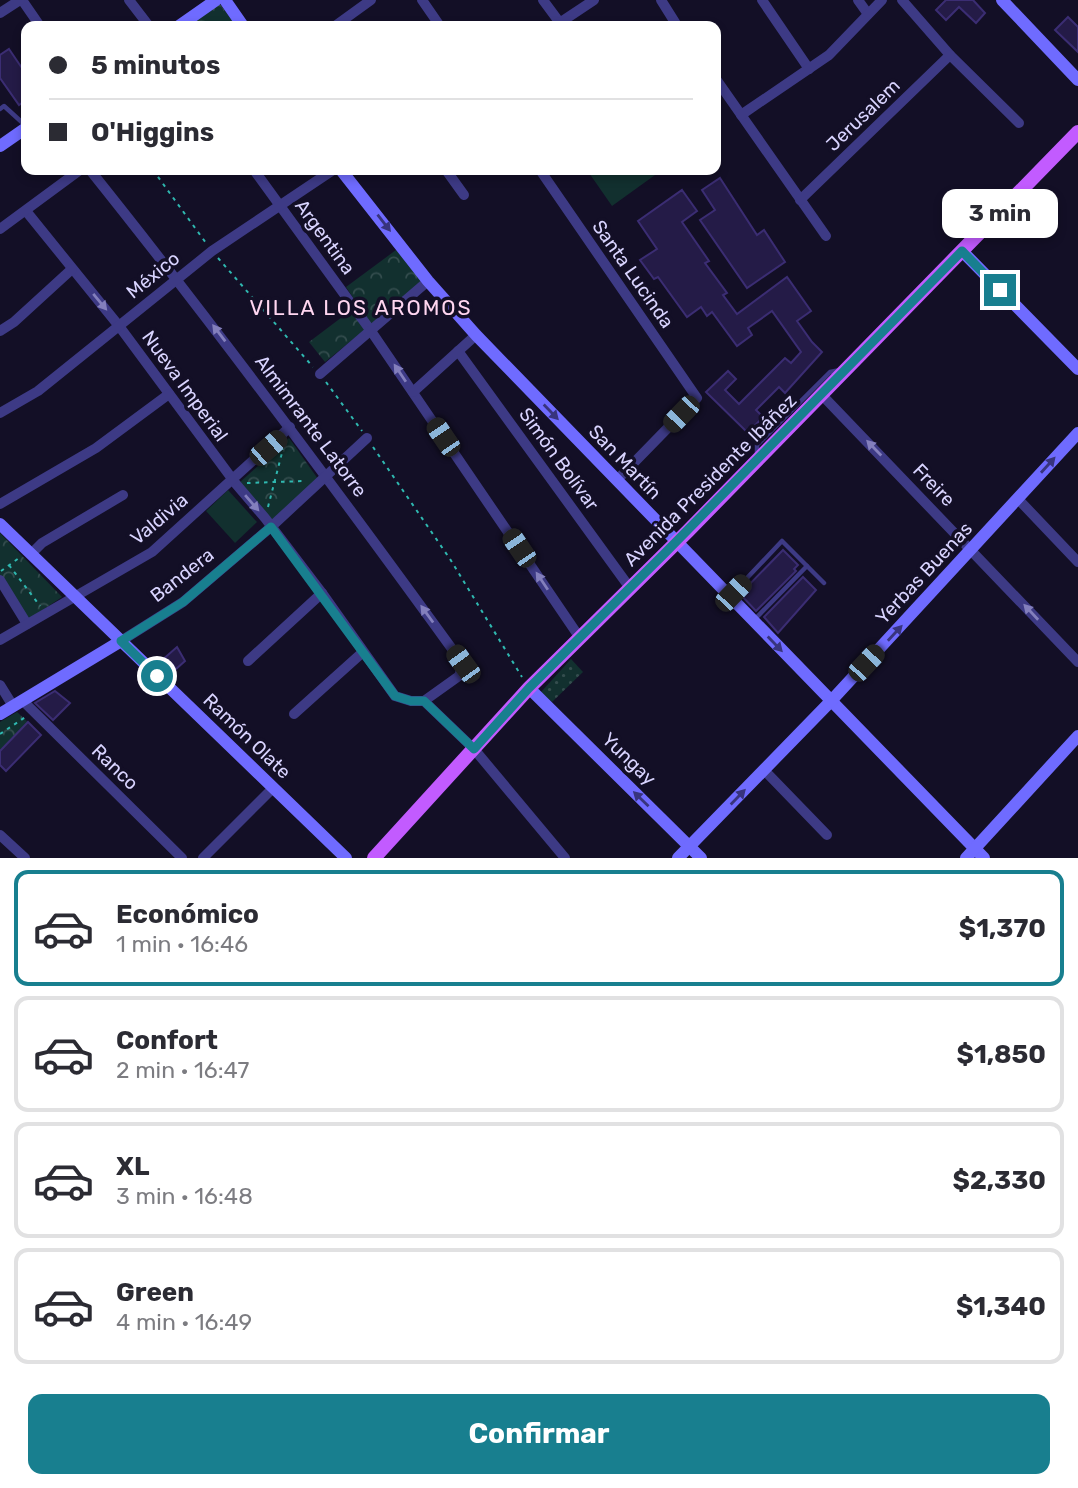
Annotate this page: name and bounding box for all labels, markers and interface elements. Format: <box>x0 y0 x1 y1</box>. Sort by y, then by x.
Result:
text: 5 minutos <box>91 50 220 81</box>
street label: Jerusalem <box>821 74 905 156</box>
text: O'Higgins <box>91 117 214 148</box>
callout: 3 min <box>942 188 1058 238</box>
street label: Argentina <box>290 195 360 279</box>
text: 3 min <box>969 199 1031 227</box>
one-way arrow <box>376 214 391 232</box>
street label: Santa Lucinda <box>587 216 679 332</box>
street label: México <box>122 247 184 303</box>
route end <box>984 274 1016 306</box>
one-way arrow <box>92 294 107 311</box>
district label: VILLA LOS AROMOS <box>249 295 473 320</box>
one-way arrow <box>211 325 226 343</box>
street label: Nueva Imperial <box>137 326 233 446</box>
street label: Almimrante Latorre <box>250 351 372 501</box>
one-way arrow <box>393 363 406 383</box>
street label: Avenida Presidente Ibáñez <box>619 389 801 571</box>
car <box>659 392 704 436</box>
street label: Simón Bolívar <box>514 403 604 515</box>
one-way arrow <box>542 403 558 420</box>
car <box>423 414 464 460</box>
street label: San Martín <box>584 420 666 504</box>
car <box>246 426 291 470</box>
one-way arrow <box>865 440 882 457</box>
one-way arrow <box>1040 457 1056 474</box>
street label: Freire <box>908 459 960 511</box>
street label: Valdivia <box>126 488 192 550</box>
one-way arrow <box>244 494 260 512</box>
street label: Yerbas Buenas <box>871 517 977 629</box>
car <box>499 525 540 571</box>
street label: Bandera <box>146 543 218 607</box>
one-way arrow <box>535 571 548 591</box>
car <box>711 571 756 615</box>
one-way arrow <box>1023 604 1039 621</box>
one-way arrow <box>421 605 435 623</box>
one-way arrow <box>886 625 902 642</box>
one-way arrow <box>767 635 784 652</box>
car <box>844 640 889 686</box>
car <box>443 641 484 687</box>
route start <box>141 660 173 692</box>
street label: Ramón Olate <box>198 689 296 783</box>
street label: Yungay <box>597 728 661 790</box>
street label: Ranco <box>87 739 143 795</box>
one-way arrow <box>729 789 746 806</box>
one-way arrow <box>633 790 650 807</box>
icon: car <box>32 897 95 960</box>
text: Económico <box>116 899 259 930</box>
text: $1,370 <box>959 913 1046 944</box>
text: 1 min · 16:46 <box>116 930 248 958</box>
icon: car <box>32 1023 95 1086</box>
text: Confort <box>116 1025 218 1056</box>
text: $1,850 <box>957 1039 1046 1070</box>
text: 2 min · 16:47 <box>116 1056 249 1084</box>
icon: car <box>32 1149 95 1212</box>
text: XL <box>116 1151 149 1182</box>
text: $2,330 <box>953 1165 1046 1196</box>
text: 3 min · 16:48 <box>116 1182 253 1210</box>
icon: car <box>32 1275 95 1338</box>
text: Green <box>116 1277 194 1308</box>
text: $1,340 <box>956 1291 1046 1322</box>
text: 4 min · 16:49 <box>116 1308 252 1336</box>
button: Confirmar <box>28 1394 1050 1474</box>

